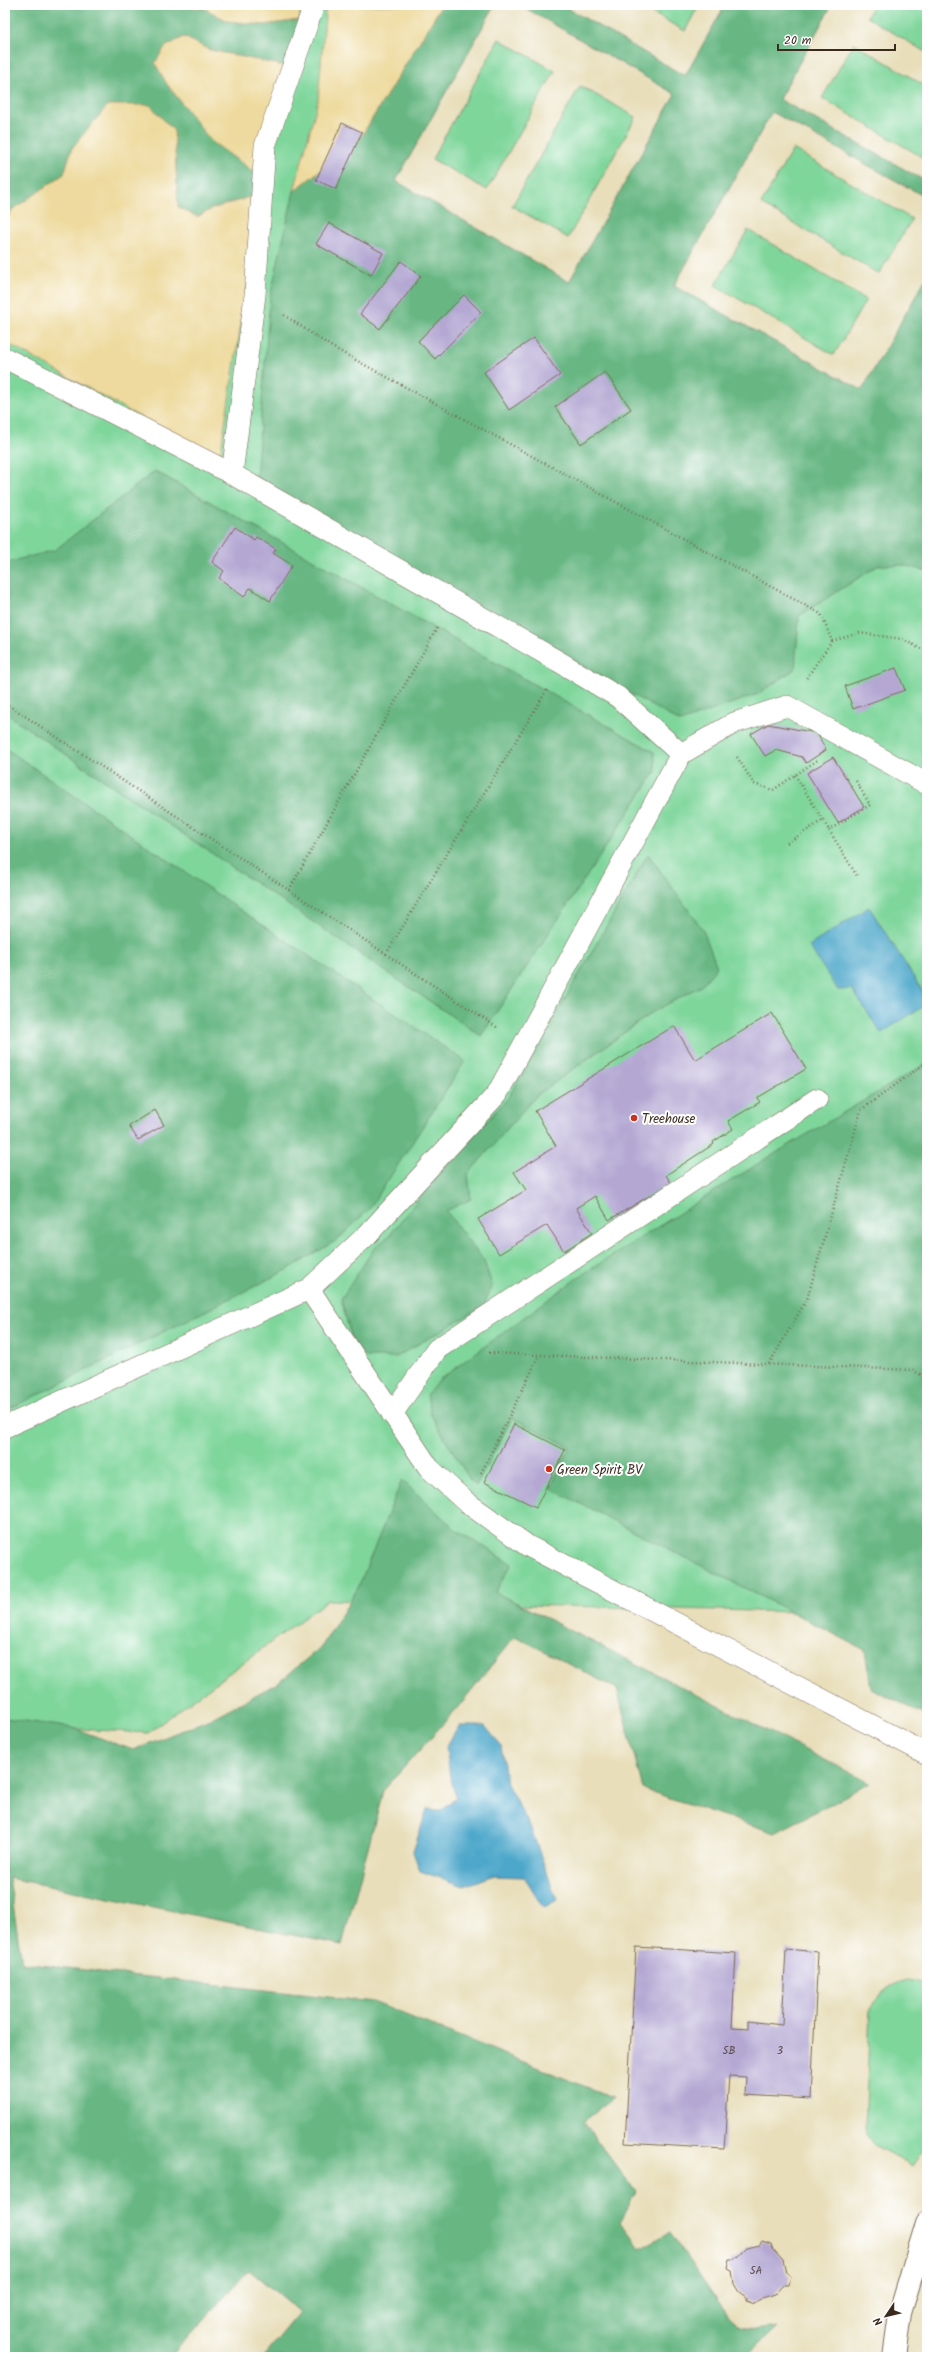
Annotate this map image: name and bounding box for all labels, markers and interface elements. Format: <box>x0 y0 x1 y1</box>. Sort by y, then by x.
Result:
scale bar <box>778 26 895 52</box>
text: 20 m <box>784 31 812 50</box>
place label: Treehouse <box>642 1109 696 1130</box>
marker: Treehouse <box>629 1113 639 1123</box>
place label: Green Spirit BV <box>557 1460 643 1481</box>
marker: Green Spirit BV <box>544 1464 554 1474</box>
house number: 5B <box>723 2042 735 2060</box>
house number: 3 <box>777 2042 783 2060</box>
house number: 5A <box>750 2262 763 2280</box>
north arrow <box>866 2296 906 2336</box>
text: N <box>869 2313 888 2329</box>

